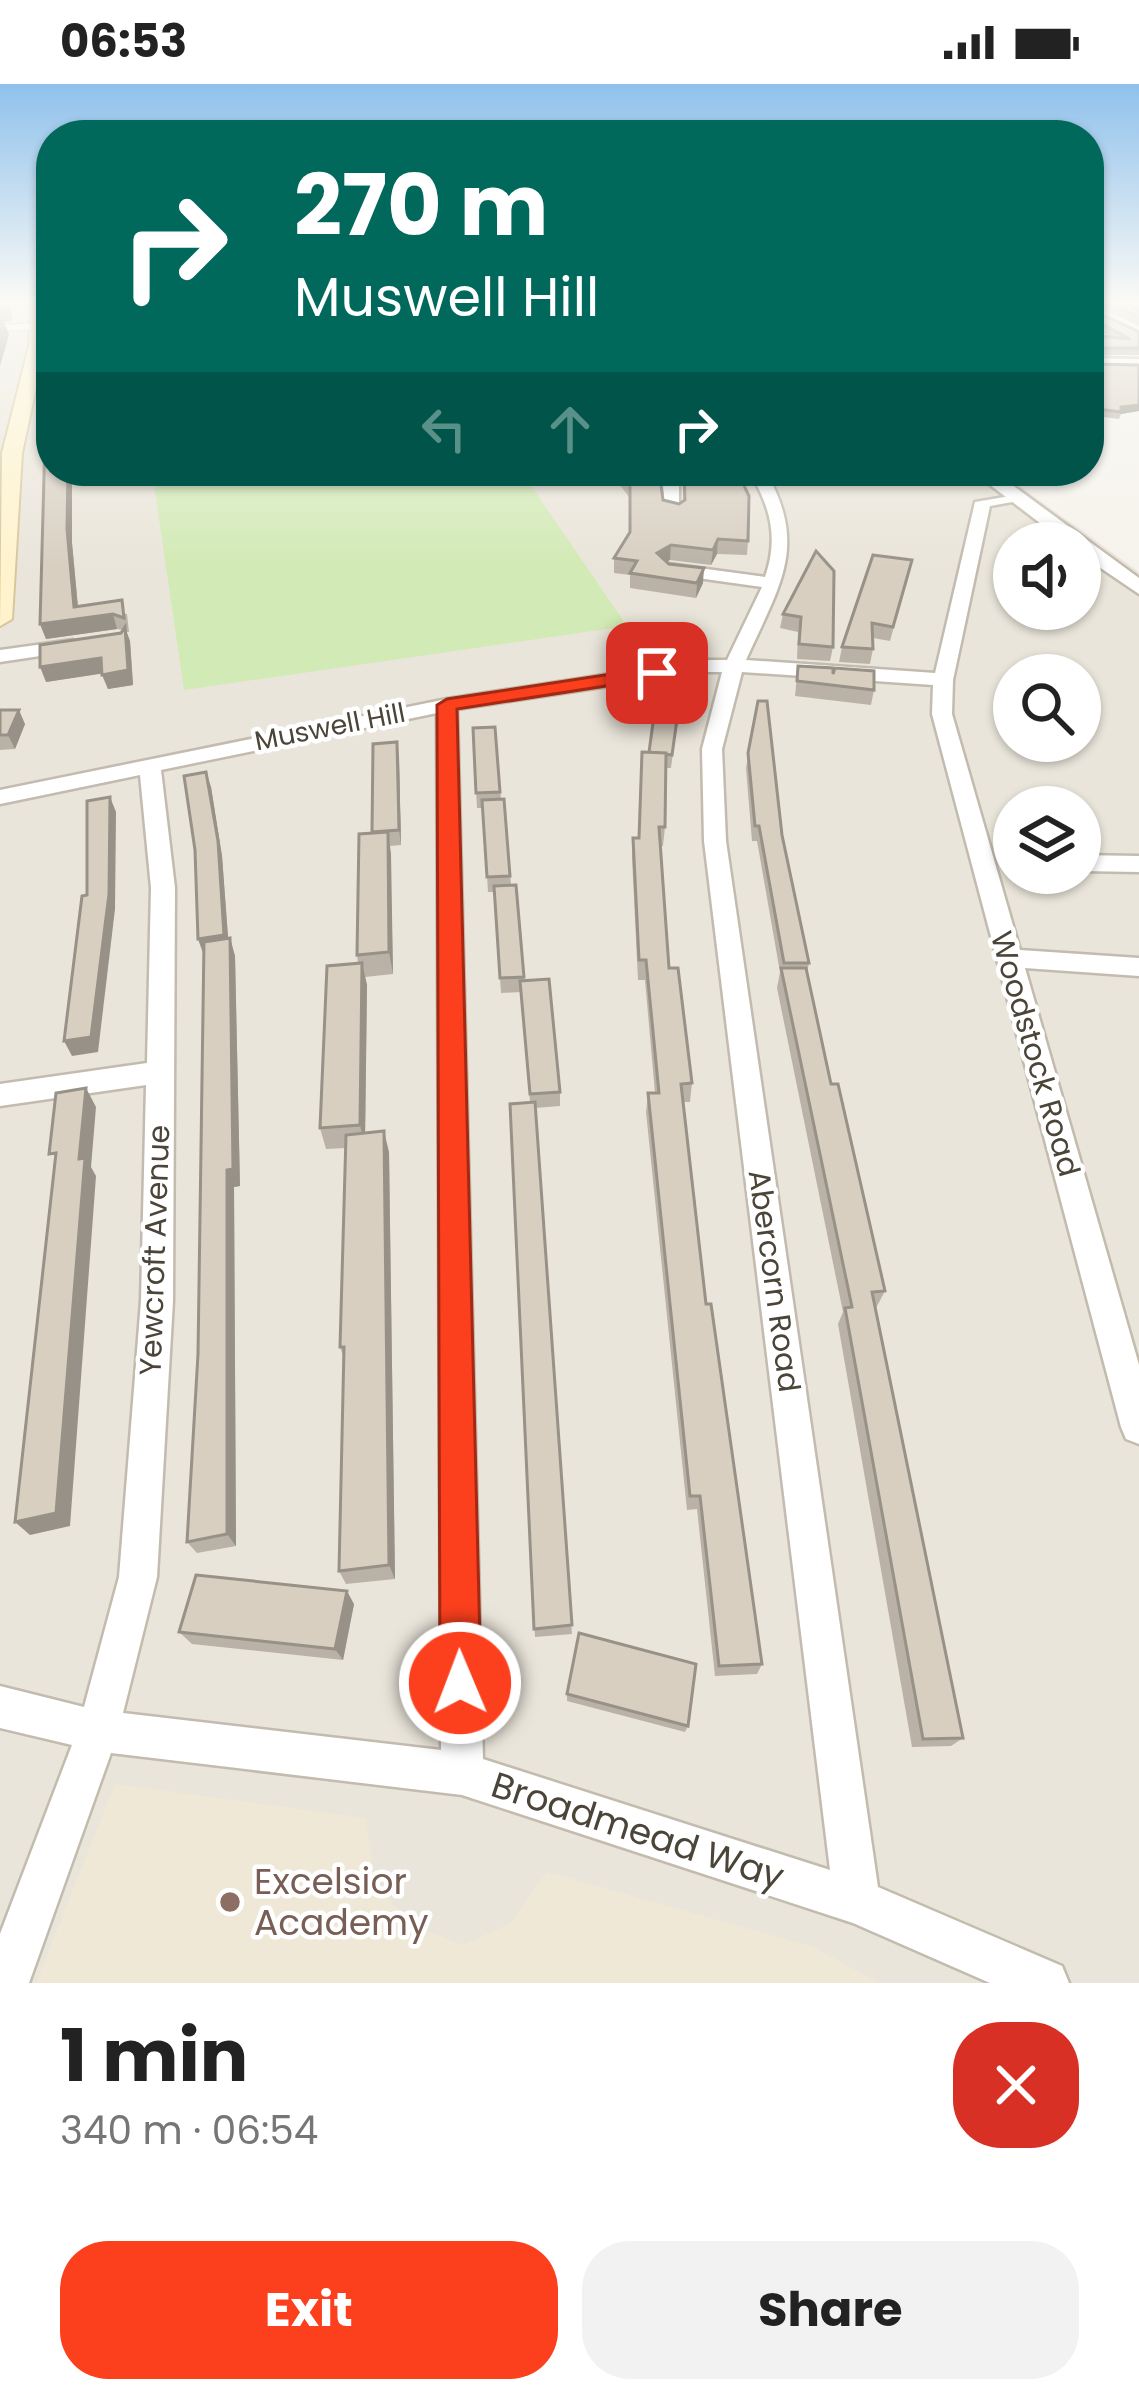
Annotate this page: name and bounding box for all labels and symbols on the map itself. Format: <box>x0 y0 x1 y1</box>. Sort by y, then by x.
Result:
pin <box>606 622 708 724</box>
street label: Muswell Hill <box>251 694 408 759</box>
street label: Woodstock Road <box>980 926 1091 1182</box>
street label: Yewcroft Avenue <box>129 1124 180 1376</box>
street label: Abercorn Road <box>738 1167 811 1395</box>
position arrow <box>397 1620 523 1746</box>
street label: Broadmead Way <box>485 1759 791 1902</box>
place label: Excelsior Academy <box>254 1856 428 1948</box>
marker: Excelsior Academy <box>217 1889 243 1915</box>

